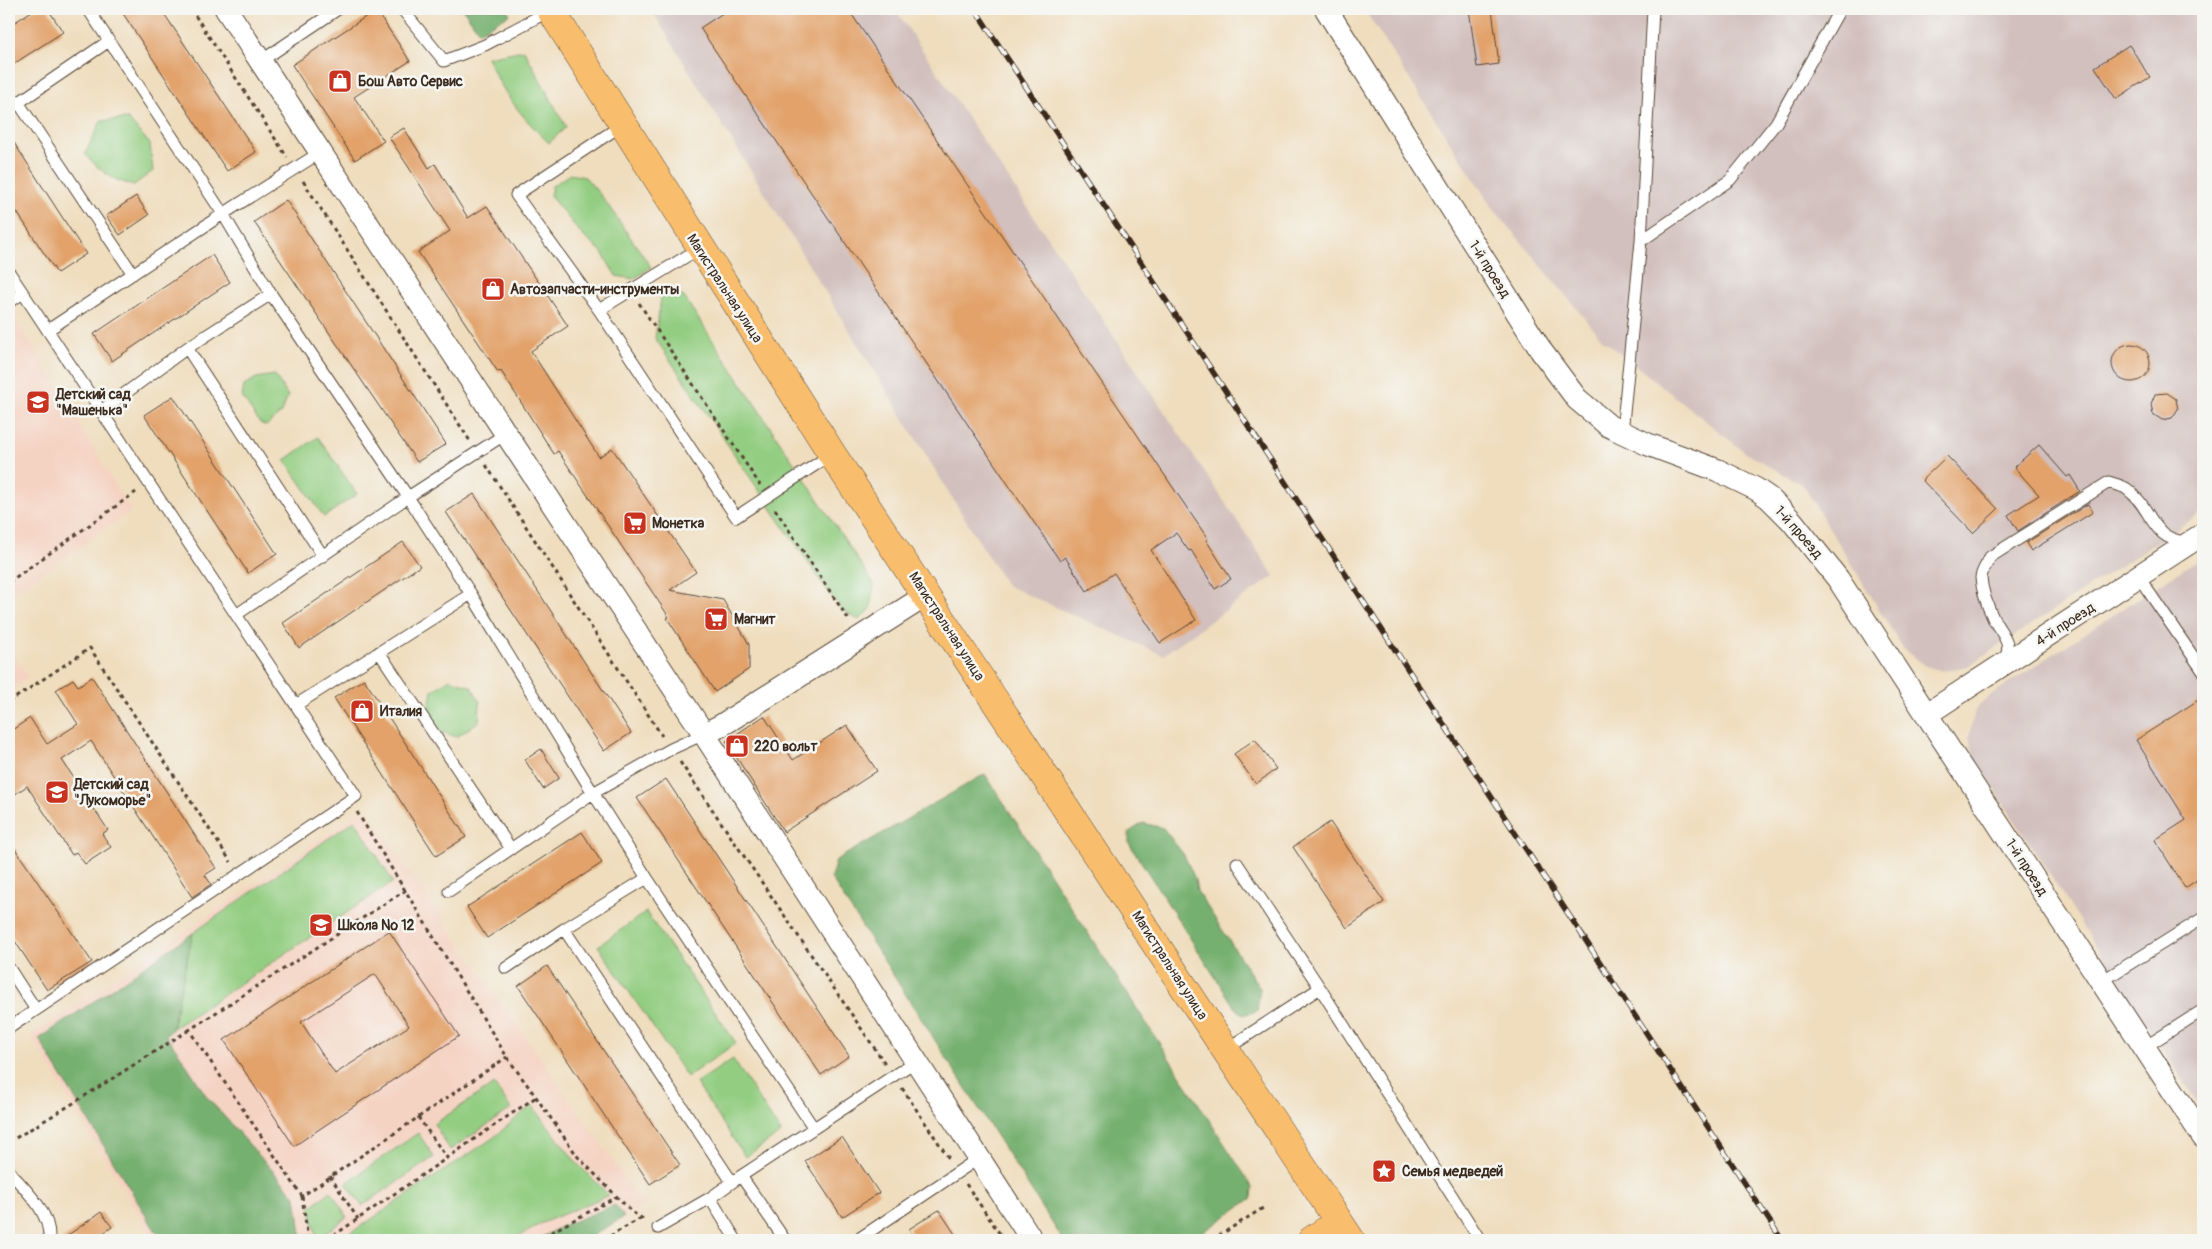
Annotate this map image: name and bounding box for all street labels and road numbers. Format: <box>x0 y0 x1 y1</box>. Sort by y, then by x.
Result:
street label: Магистральная улица <box>683 231 766 346</box>
street label: 1-й проезд <box>1465 237 1514 302</box>
street label: 1-й проезд <box>1771 502 1827 563</box>
street label: Магистральная улица <box>905 569 988 684</box>
street label: 4-й проезд <box>2032 599 2099 650</box>
street label: 1-й проезд <box>2002 836 2052 899</box>
street label: Магистральная улица <box>1128 908 1211 1023</box>

